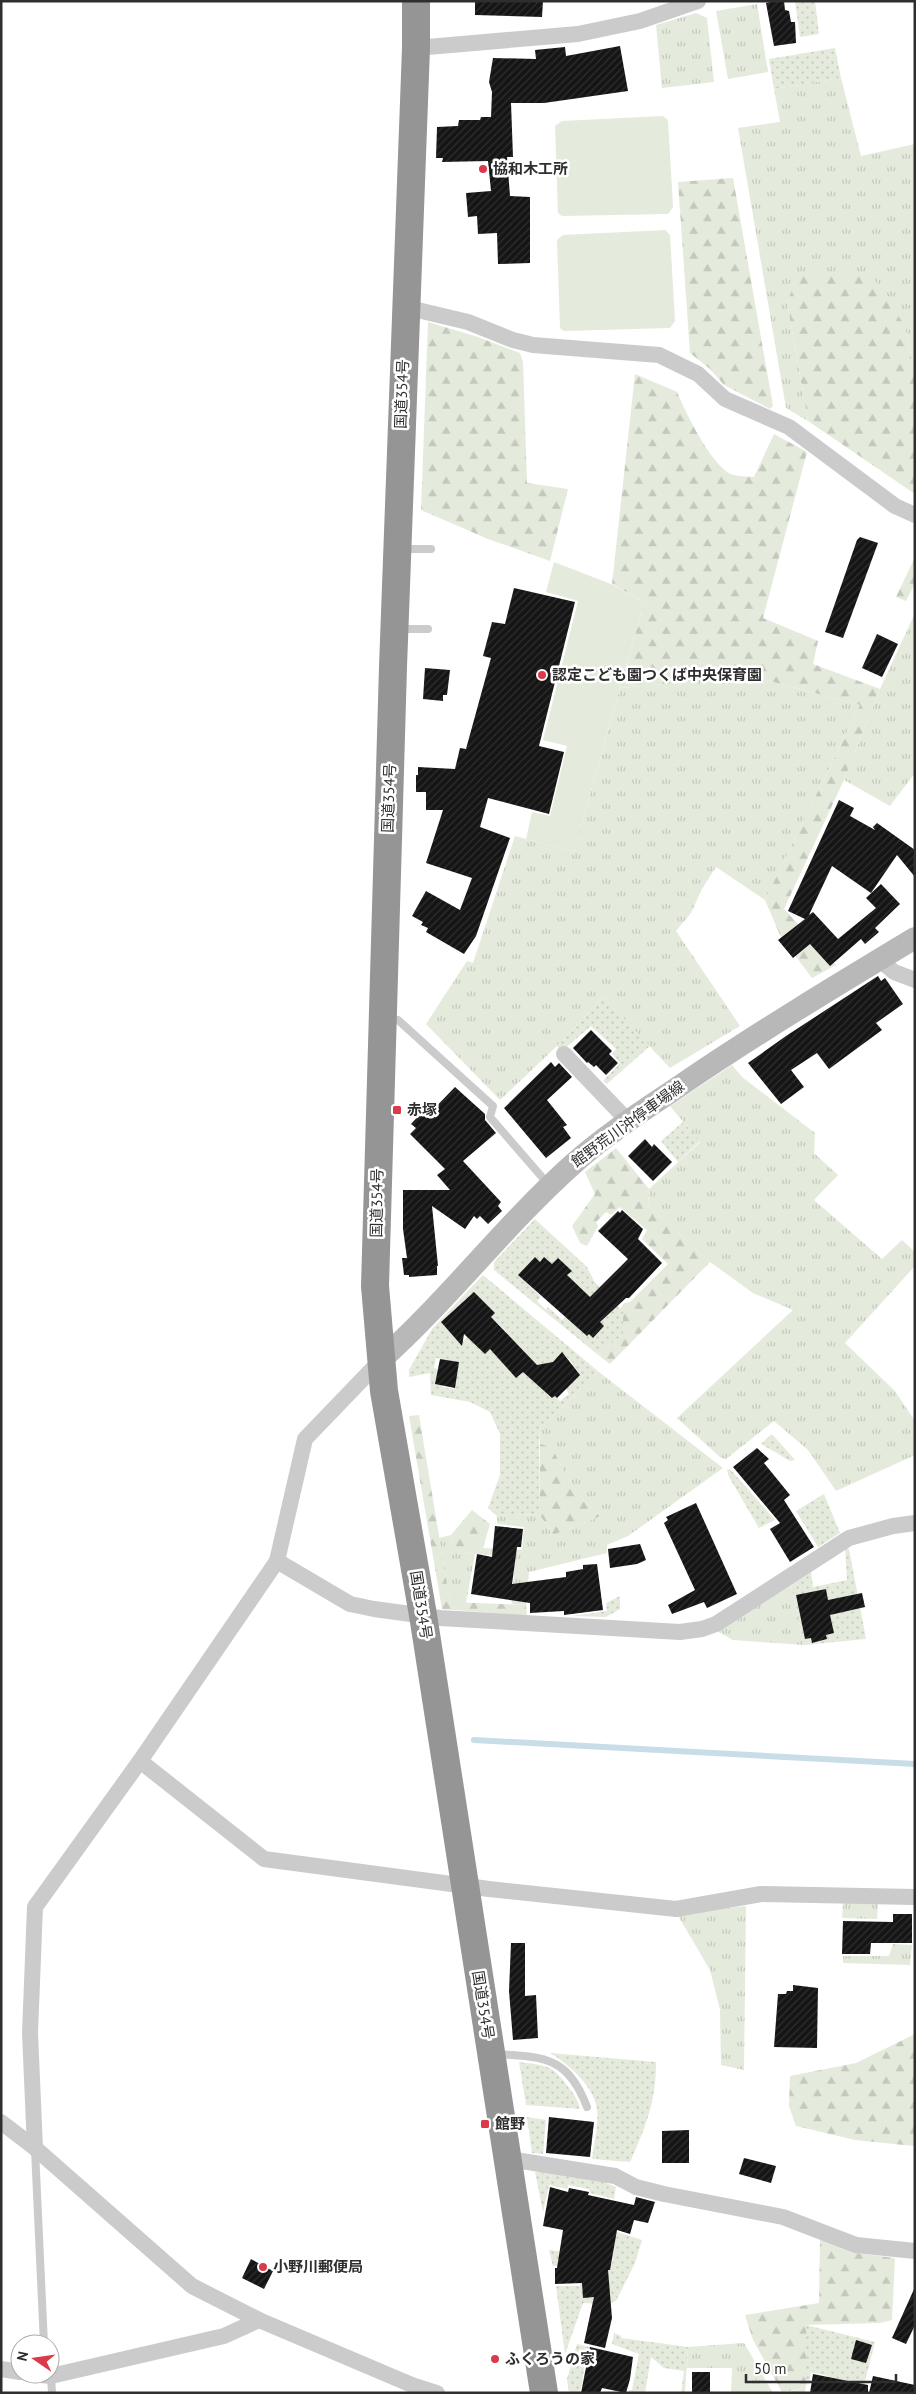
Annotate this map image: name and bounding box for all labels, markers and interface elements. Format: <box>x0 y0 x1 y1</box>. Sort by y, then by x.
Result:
place label: 協和木工所 <box>493 159 568 178</box>
marker: 協和木工所 <box>477 163 489 175</box>
street label: 国道354号 <box>391 359 412 429</box>
place label: 認定こども園つくば中央保育園 <box>552 665 762 684</box>
marker: 認定こども園つくば中央保育園 <box>536 669 548 681</box>
street label: 国道354号 <box>378 763 399 833</box>
street label: 館野荒川沖停車場線 <box>568 1076 688 1171</box>
place label: 赤塚 <box>407 1100 437 1119</box>
marker: 赤塚 <box>391 1104 403 1116</box>
street label: 国道354号 <box>366 1168 387 1238</box>
street label: 国道354号 <box>407 1569 436 1641</box>
street label: 国道354号 <box>469 1969 498 2041</box>
place label: 館野 <box>495 2114 525 2133</box>
marker: 館野 <box>479 2118 491 2130</box>
place label: 小野川郵便局 <box>273 2257 363 2276</box>
marker: 小野川郵便局 <box>257 2261 269 2273</box>
north arrow <box>10 2334 60 2384</box>
place label: ふくろうの家 <box>505 2349 595 2368</box>
text: N <box>13 2350 32 2363</box>
scale bar <box>746 2352 896 2384</box>
marker: ふくろうの家 <box>489 2353 501 2365</box>
text: 50 m <box>754 2359 787 2378</box>

